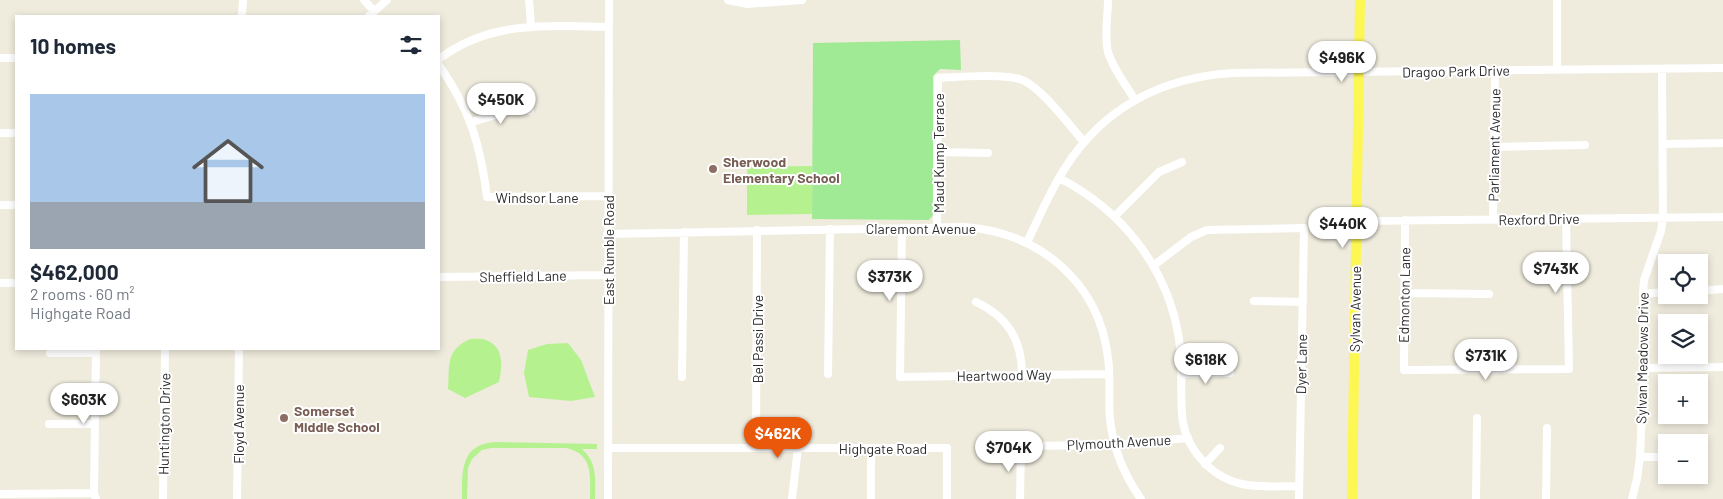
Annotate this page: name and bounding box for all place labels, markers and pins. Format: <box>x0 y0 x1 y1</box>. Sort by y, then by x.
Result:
pin: $496K <box>1307 41 1377 83</box>
pin: $450K <box>466 82 536 125</box>
place label: Sherwood Elementary School <box>723 153 840 186</box>
marker: Sherwood Elementary School <box>707 163 719 175</box>
pin: $440K <box>1308 206 1378 249</box>
pin: $743K <box>1521 252 1591 294</box>
pin: $373K <box>855 260 925 302</box>
pin: $731K <box>1451 338 1521 381</box>
pin: $618K <box>1171 342 1241 385</box>
pin: $603K <box>49 382 119 425</box>
place label: Somerset Middle School <box>294 402 380 435</box>
marker: Somerset Middle School <box>278 412 290 424</box>
pin: $462K <box>743 416 813 459</box>
pin: $704K <box>974 430 1044 473</box>

